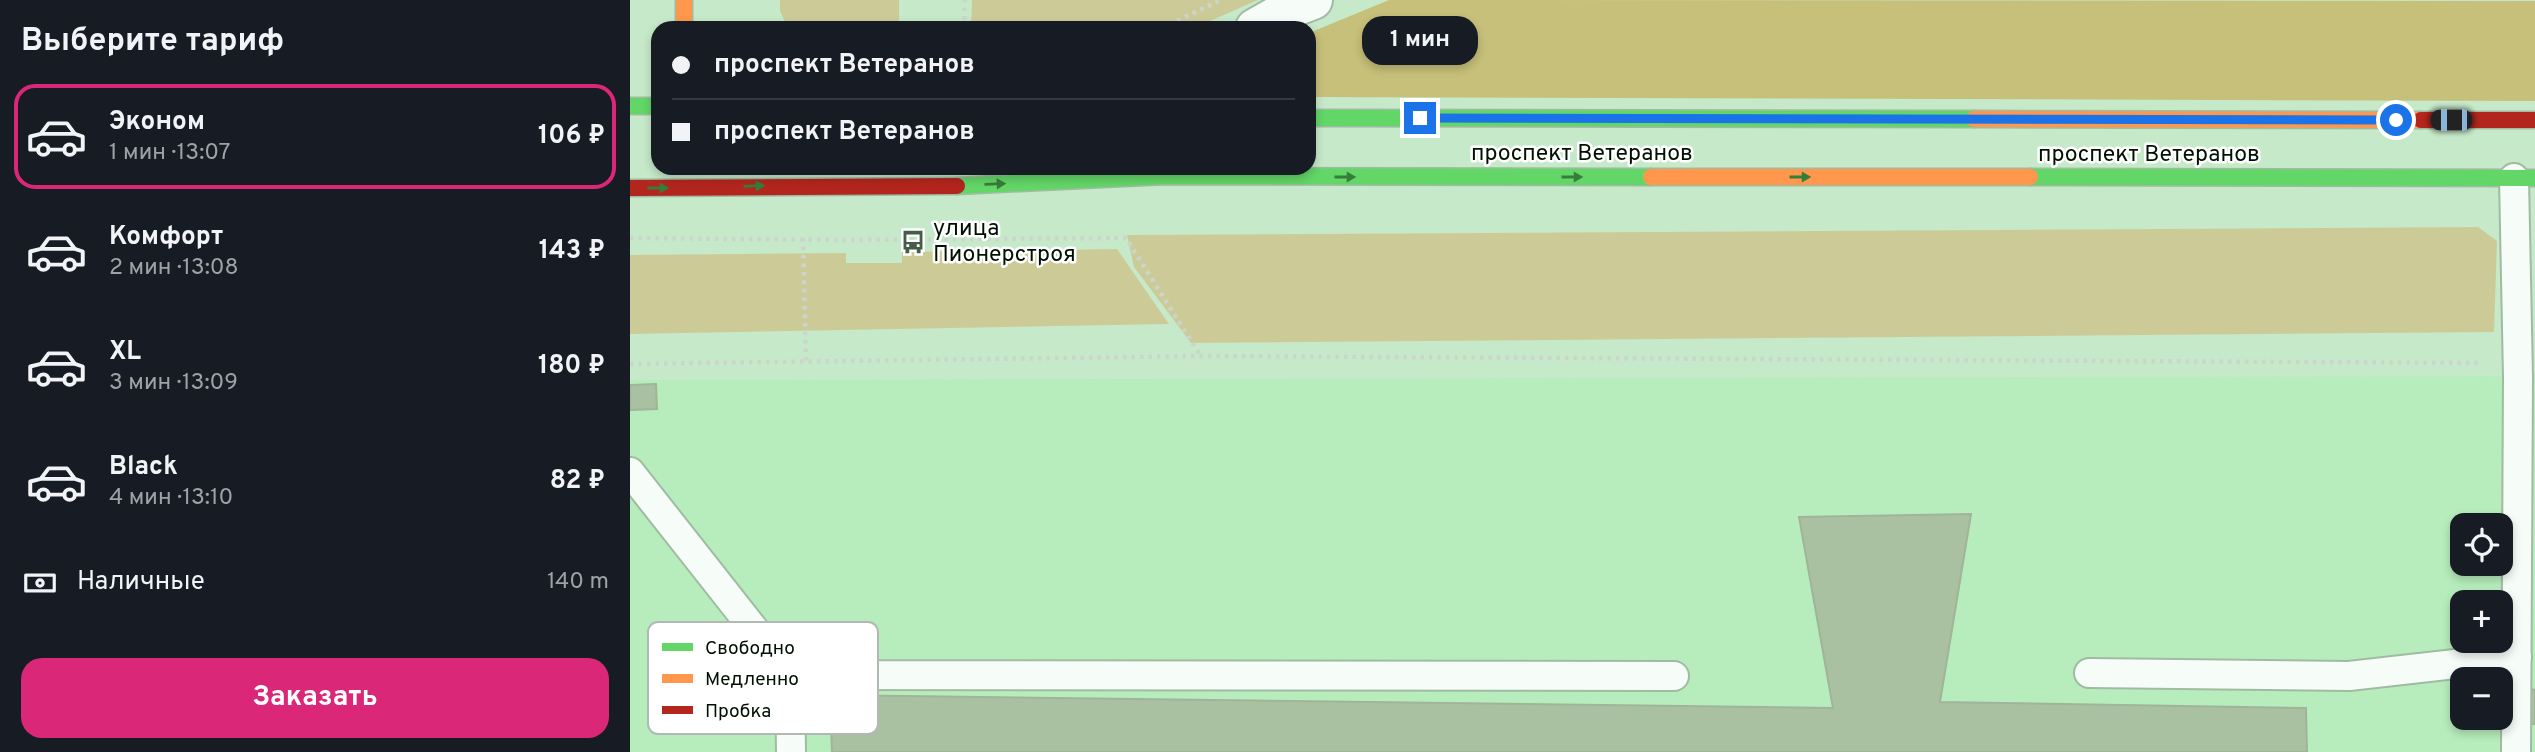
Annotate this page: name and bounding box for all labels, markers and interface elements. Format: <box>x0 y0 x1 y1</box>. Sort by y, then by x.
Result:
callout: 1 мин <box>1362 17 1478 66</box>
text: Выберите тариф <box>21 22 284 62</box>
text: 1 мин <box>1390 26 1450 55</box>
text: проспект Ветеранов <box>714 49 975 82</box>
route end <box>1404 102 1436 134</box>
route start <box>2380 104 2412 136</box>
icon: car <box>25 105 88 168</box>
text: Эконом <box>109 106 205 139</box>
car <box>2431 110 2473 131</box>
text: проспект Ветеранов <box>714 116 975 149</box>
text: 106 ₽ <box>538 120 605 153</box>
text: 1 мин · 13:07 <box>109 139 230 168</box>
street label: проспект Ветеранов <box>1471 140 1693 169</box>
street label: проспект Ветеранов <box>2038 141 2260 170</box>
one-way arrow <box>1334 171 1356 183</box>
one-way arrow <box>1562 171 1584 183</box>
one-way arrow <box>1789 171 1811 183</box>
one-way arrow <box>984 178 1006 189</box>
one-way arrow <box>744 181 766 192</box>
one-way arrow <box>647 182 669 194</box>
place label: улица Пионерстроя <box>933 215 1076 270</box>
icon: car <box>25 220 88 283</box>
text: Комфорт <box>109 221 223 254</box>
bus stop icon: улица Пионерстроя <box>899 228 927 256</box>
text: 143 ₽ <box>539 235 605 268</box>
text: 2 мин · 13:08 <box>109 254 239 283</box>
icon: car <box>25 335 88 398</box>
text: XL <box>109 336 141 369</box>
text: 180 ₽ <box>538 350 605 383</box>
text: 3 мин · 13:09 <box>109 369 238 398</box>
icon: car <box>25 450 88 513</box>
text: Black <box>109 451 178 484</box>
text: 82 ₽ <box>550 465 605 498</box>
text: 4 мин · 13:10 <box>109 484 233 513</box>
map controls <box>2450 513 2513 730</box>
button: locate <box>2450 513 2513 576</box>
icon: cash <box>21 564 59 602</box>
text: Наличные <box>77 566 205 599</box>
text: 140 m <box>547 568 609 597</box>
button: + <box>2450 590 2513 653</box>
legend <box>648 622 878 734</box>
text: Свободно <box>705 637 795 661</box>
button: Заказать <box>21 658 609 738</box>
button: − <box>2450 667 2513 730</box>
text: Медленно <box>705 668 799 692</box>
text: Пробка <box>705 700 771 724</box>

